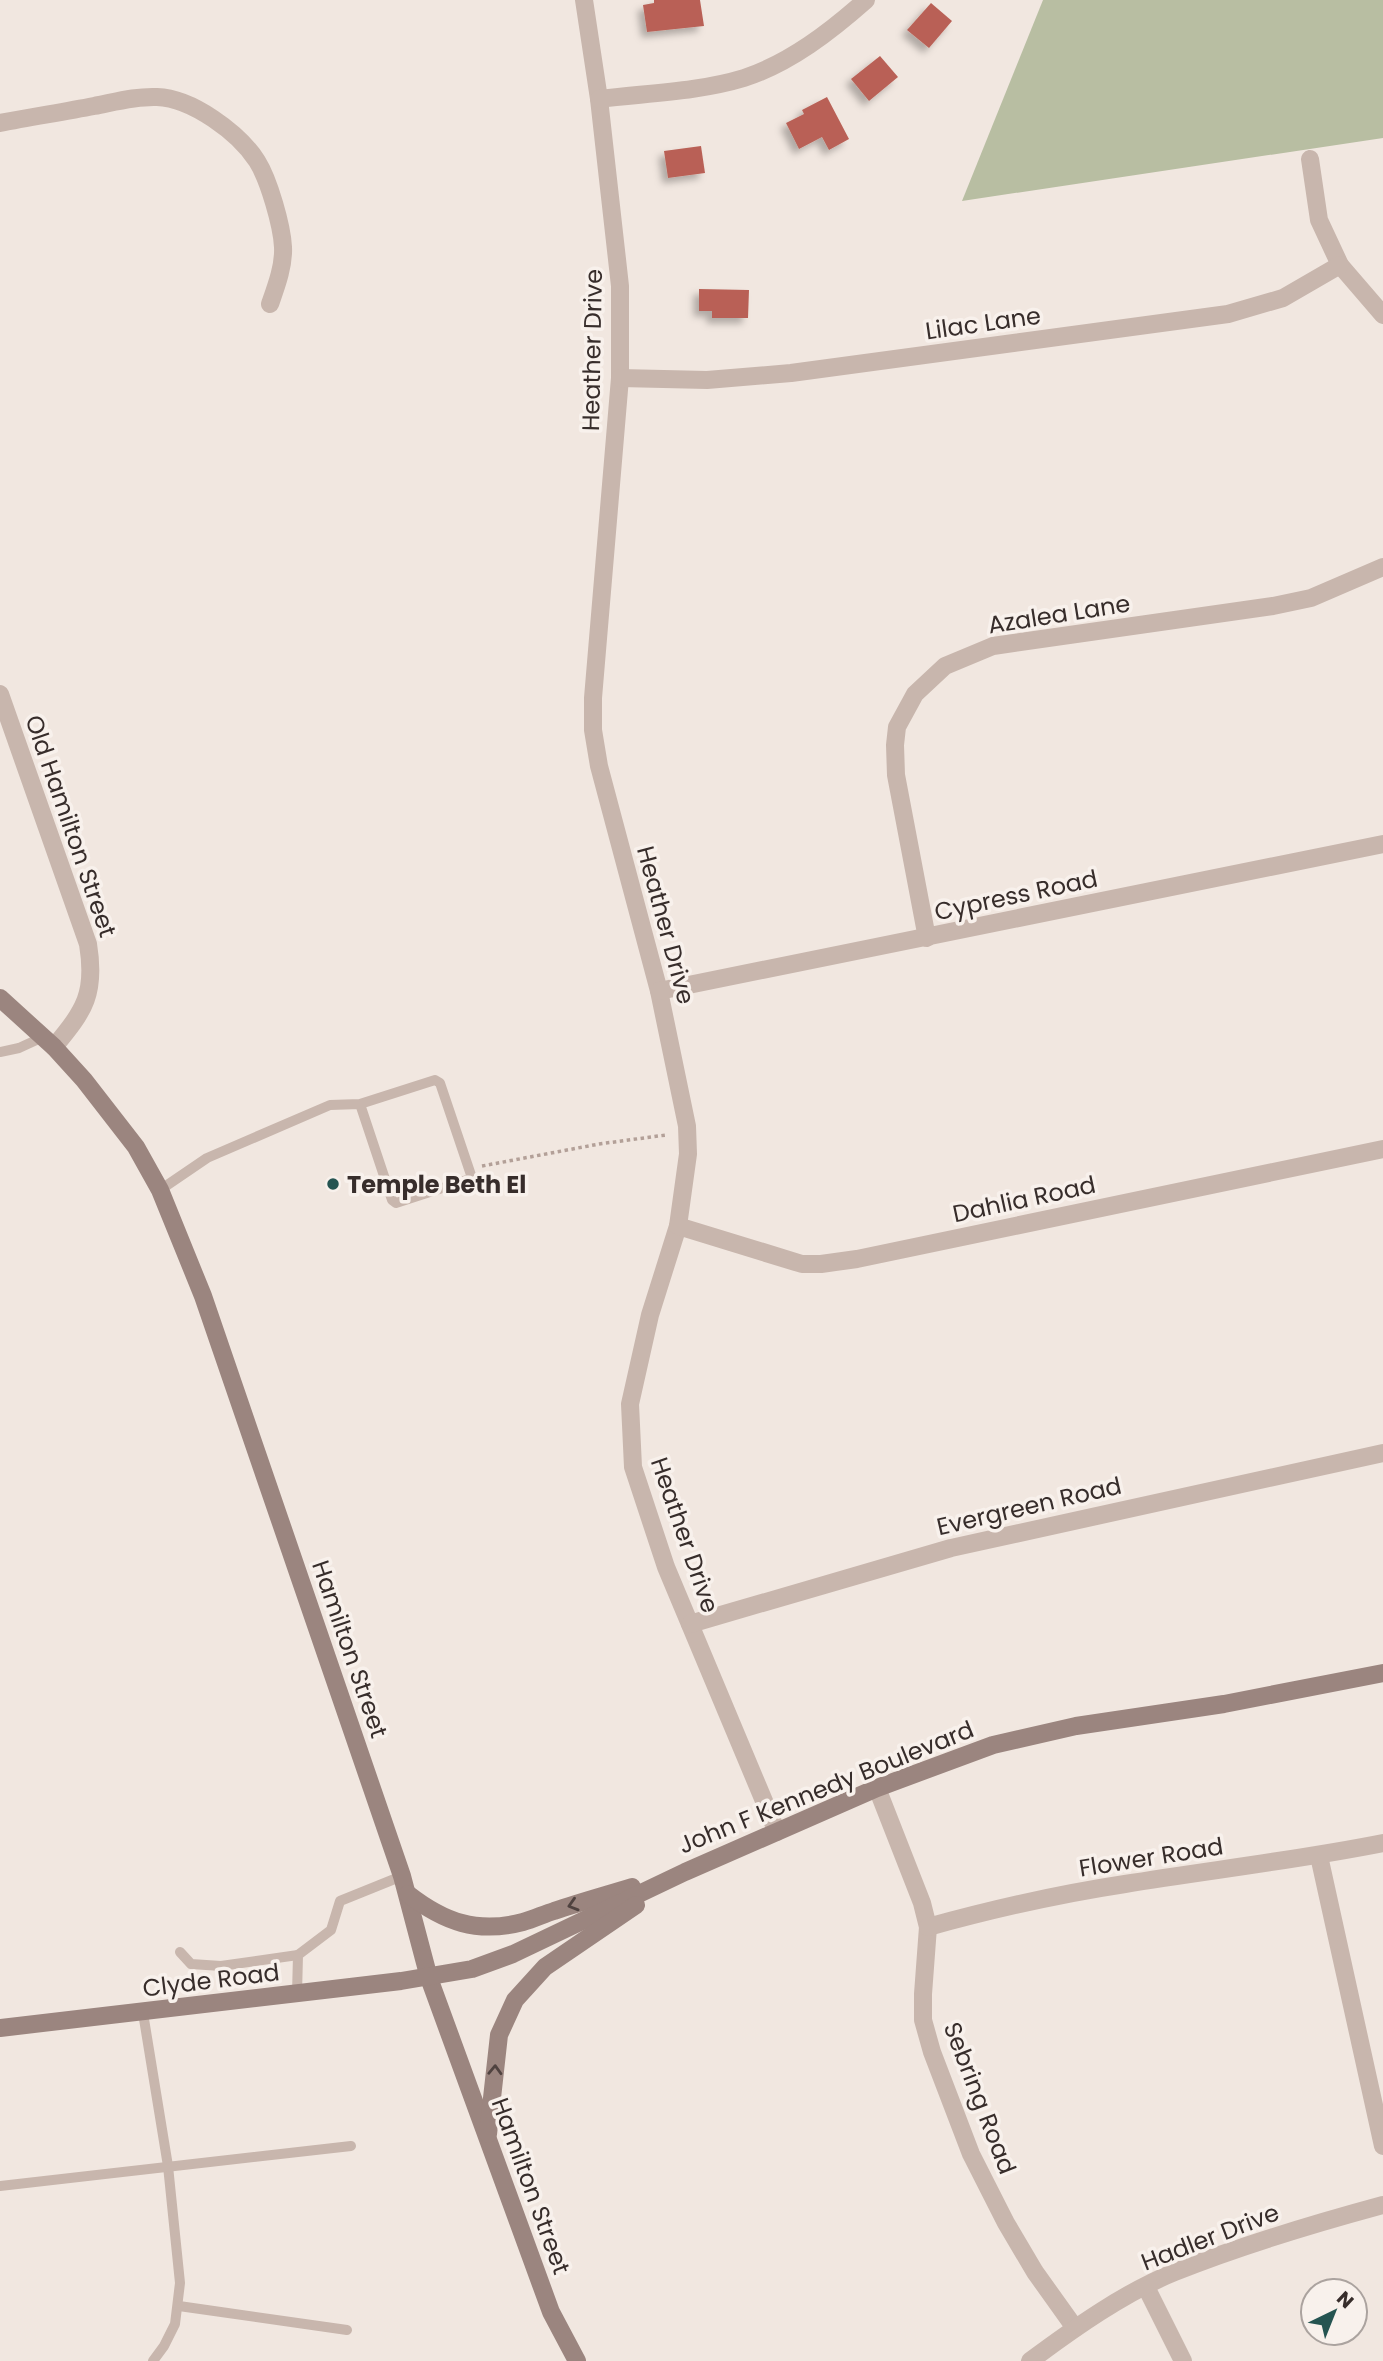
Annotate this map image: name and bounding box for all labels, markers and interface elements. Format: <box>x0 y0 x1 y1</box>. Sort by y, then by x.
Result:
street label: Heather Drive <box>574 269 610 431</box>
street label: Lilac Lane <box>923 299 1043 347</box>
street label: Azalea Lane <box>986 586 1132 642</box>
street label: Old Hamilton Street <box>17 711 125 941</box>
street label: Heather Drive <box>629 842 703 1008</box>
street label: Cypress Road <box>931 862 1101 928</box>
place label: Temple Beth El <box>347 1168 526 1201</box>
street label: Dahlia Road <box>949 1168 1099 1230</box>
marker: Temple Beth El <box>325 1176 341 1192</box>
street label: Heather Drive <box>643 1453 727 1617</box>
street label: Evergreen Road <box>933 1469 1125 1543</box>
street label: Hamilton Street <box>304 1556 396 1742</box>
street label: John F Kennedy Boulevard <box>673 1713 979 1861</box>
street label: Flower Road <box>1076 1829 1226 1885</box>
one-way arrow <box>567 1896 579 1911</box>
street label: Clyde Road <box>141 1955 281 2005</box>
street label: Sebring Road <box>936 2017 1024 2179</box>
one-way arrow <box>488 2065 503 2076</box>
street label: Hamilton Street <box>484 2093 578 2279</box>
street label: Hadler Drive <box>1136 2196 1284 2278</box>
north arrow <box>1299 2277 1369 2347</box>
text: N <box>1331 2285 1360 2315</box>

